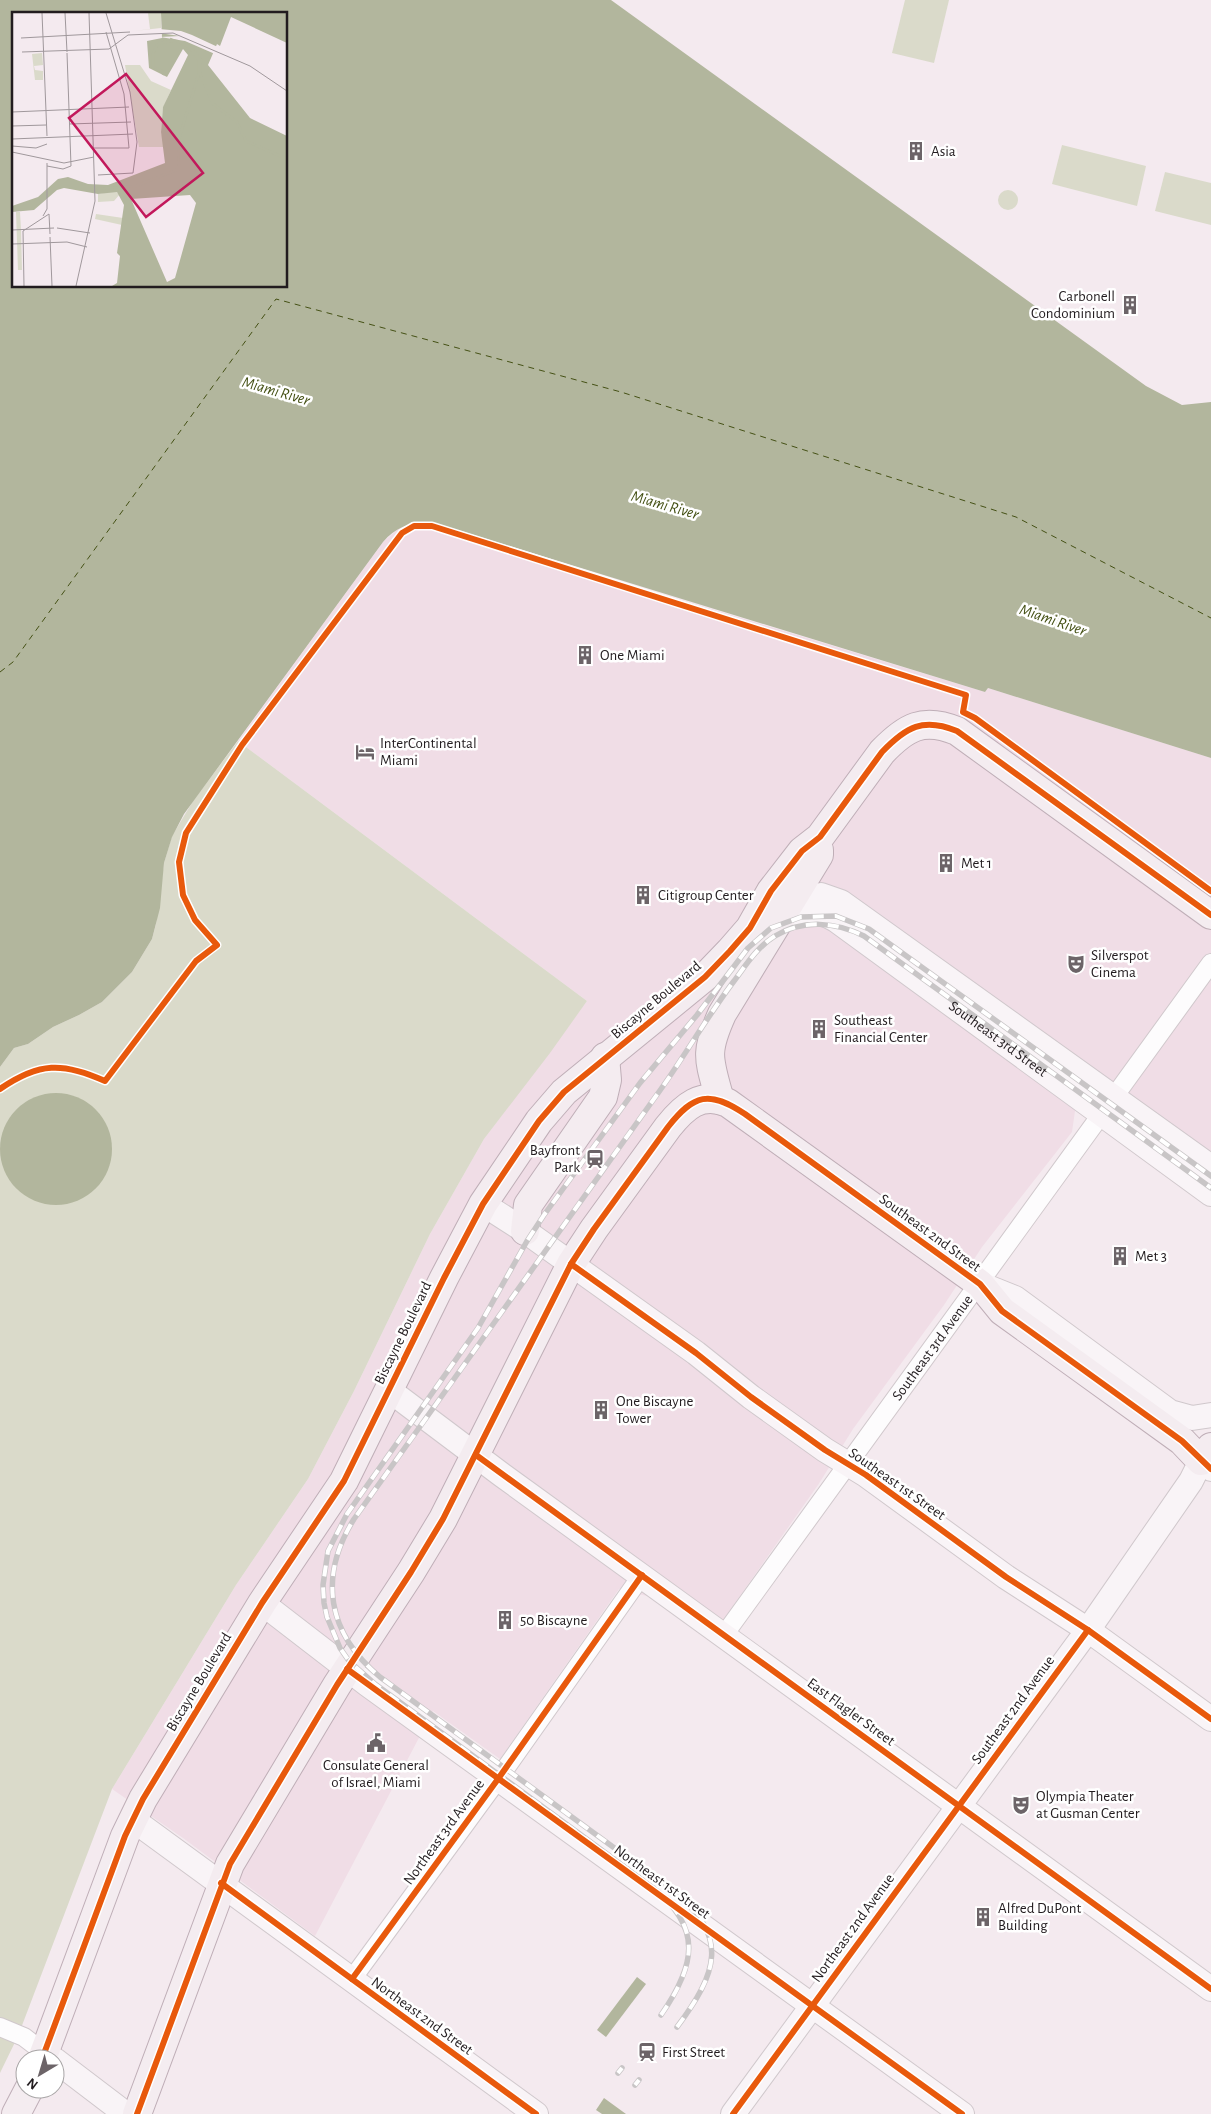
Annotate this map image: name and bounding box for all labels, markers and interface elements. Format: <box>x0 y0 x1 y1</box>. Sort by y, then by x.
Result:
inset map <box>12 12 288 288</box>
building icon: Asia <box>905 140 927 162</box>
place label: Asia <box>931 144 956 159</box>
place label: Carbonell Condominium <box>1031 289 1115 321</box>
building icon: Carbonell Condominium <box>1119 294 1141 316</box>
water label: Miami River <box>240 374 312 408</box>
water label: Miami River <box>629 488 701 522</box>
water label: Miami River <box>1018 601 1089 639</box>
building icon: One Miami <box>574 644 596 666</box>
place label: One Miami <box>600 648 665 663</box>
place label: InterContinental Miami <box>380 736 477 768</box>
hotel icon: InterContinental Miami <box>354 741 376 763</box>
building icon: Met 1 <box>935 852 957 874</box>
place label: Met 1 <box>961 856 992 871</box>
building icon: Citigroup Center <box>632 884 654 906</box>
place label: Citigroup Center <box>658 888 754 903</box>
place label: Silverspot Cinema <box>1091 948 1149 980</box>
theatre icon: Silverspot Cinema <box>1065 953 1087 975</box>
street label: Biscayne Boulevard <box>608 958 704 1042</box>
street label: Southeast 3rd Street <box>946 998 1050 1080</box>
place label: Southeast Financial Center <box>834 1013 928 1045</box>
building icon: Southeast Financial Center <box>808 1018 830 1040</box>
place label: Bayfront Park <box>530 1143 580 1175</box>
station icon: Bayfront Park <box>584 1148 606 1170</box>
street label: Southeast 2nd Street <box>877 1191 984 1275</box>
building icon: Met 3 <box>1109 1245 1131 1267</box>
place label: Met 3 <box>1135 1249 1167 1264</box>
street label: Biscayne Boulevard <box>372 1279 434 1387</box>
street label: Southeast 3rd Avenue <box>889 1292 975 1403</box>
place label: One Biscayne Tower <box>616 1394 693 1426</box>
building icon: One Biscayne Tower <box>590 1399 612 1421</box>
street label: Southeast 1st Street <box>846 1445 948 1523</box>
building icon: 50 Biscayne <box>494 1609 516 1631</box>
place label: 50 Biscayne <box>520 1613 587 1628</box>
street label: Biscayne Boulevard <box>164 1630 234 1734</box>
street label: Southeast 2nd Avenue <box>969 1653 1057 1767</box>
street label: East Flagler Street <box>804 1675 898 1749</box>
public building icon: Consulate General of Israel, Miami <box>365 1732 387 1754</box>
place label: Consulate General of Israel, Miami <box>323 1758 429 1790</box>
street label: Northeast 3rd Avenue <box>401 1776 487 1887</box>
place label: Olympia Theater at Gusman Center <box>1036 1789 1140 1821</box>
theatre icon: Olympia Theater at Gusman Center <box>1010 1794 1032 1816</box>
street label: Northeast 1st Street <box>611 1842 713 1922</box>
street label: Northeast 2nd Avenue <box>809 1871 897 1985</box>
place label: Alfred DuPont Building <box>998 1901 1081 1933</box>
building icon: Alfred DuPont Building <box>972 1906 994 1928</box>
street label: Northeast 2nd Street <box>368 1974 476 2058</box>
station icon: First Street <box>636 2041 658 2063</box>
place label: First Street <box>662 2045 725 2060</box>
north arrow <box>15 2049 65 2099</box>
text: N <box>24 2075 41 2092</box>

